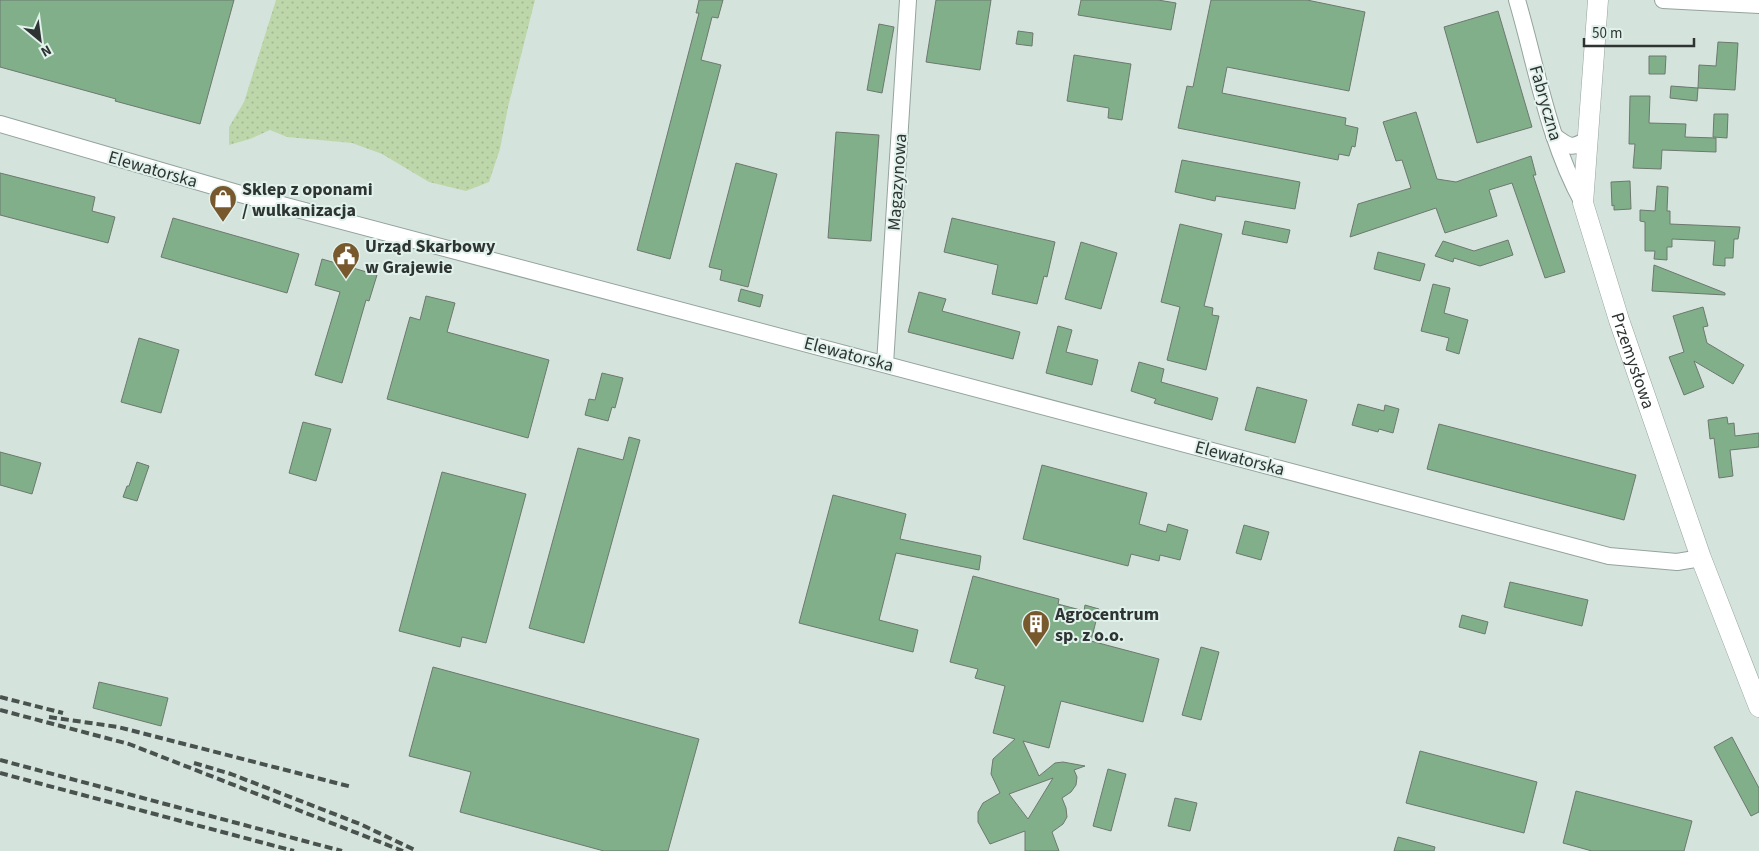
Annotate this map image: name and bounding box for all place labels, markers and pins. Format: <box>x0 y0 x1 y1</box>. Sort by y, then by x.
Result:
place label: Sklep z oponami / wulkanizacja <box>242 177 373 223</box>
shop icon: Sklep z oponami / wulkanizacja <box>208 184 238 223</box>
place label: Urząd Skarbowy w Grajewie <box>365 234 496 280</box>
public building icon: Urząd Skarbowy w Grajewie <box>331 241 361 280</box>
place label: Agrocentrum sp. z o.o. <box>1054 602 1159 648</box>
building icon: Agrocentrum sp. z o.o. <box>1021 609 1051 648</box>

